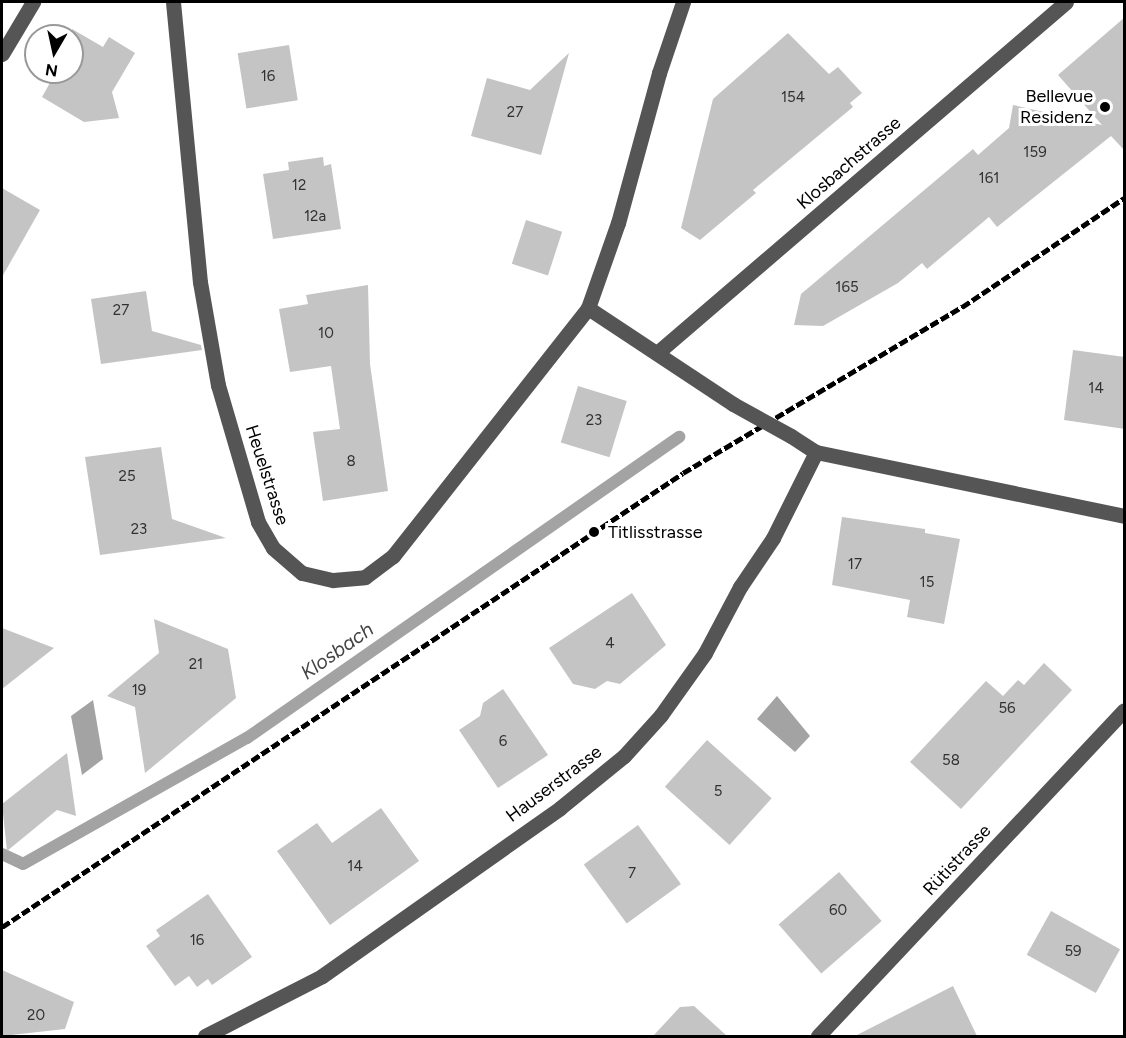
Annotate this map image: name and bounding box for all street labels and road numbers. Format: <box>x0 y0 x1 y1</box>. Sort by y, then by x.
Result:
street label: Klosbachstrasse <box>793 112 905 214</box>
street label: Heuelstrasse <box>241 422 293 528</box>
street label: Hauserstrasse <box>502 741 606 827</box>
street label: Rütistrasse <box>919 820 995 900</box>

